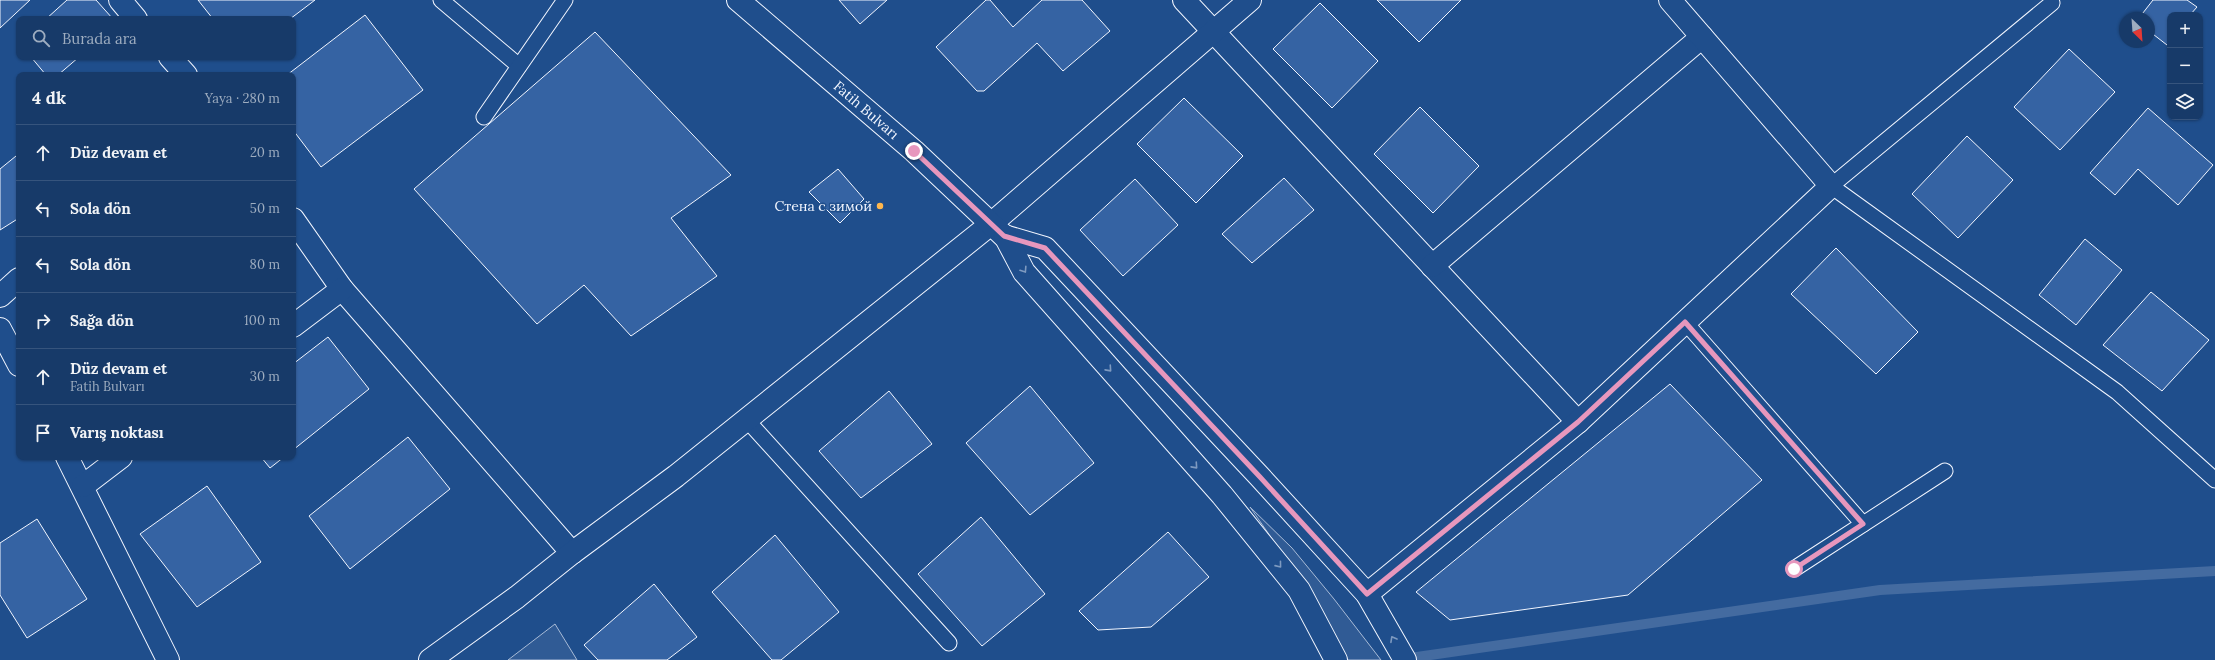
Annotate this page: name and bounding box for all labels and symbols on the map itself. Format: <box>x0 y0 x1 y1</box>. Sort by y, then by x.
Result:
north arrow <box>2119 12 2155 48</box>
street label: Fatih Bulvarı <box>830 77 903 143</box>
route end <box>905 142 923 160</box>
place label: Стена с зимой <box>774 197 872 215</box>
marker: Стена с зимой <box>875 201 885 211</box>
one-way arrow <box>1019 266 1026 273</box>
one-way arrow <box>1104 364 1112 372</box>
one-way arrow <box>1191 461 1198 469</box>
route start <box>1785 560 1803 578</box>
one-way arrow <box>1274 561 1281 568</box>
one-way arrow <box>1391 635 1398 643</box>

